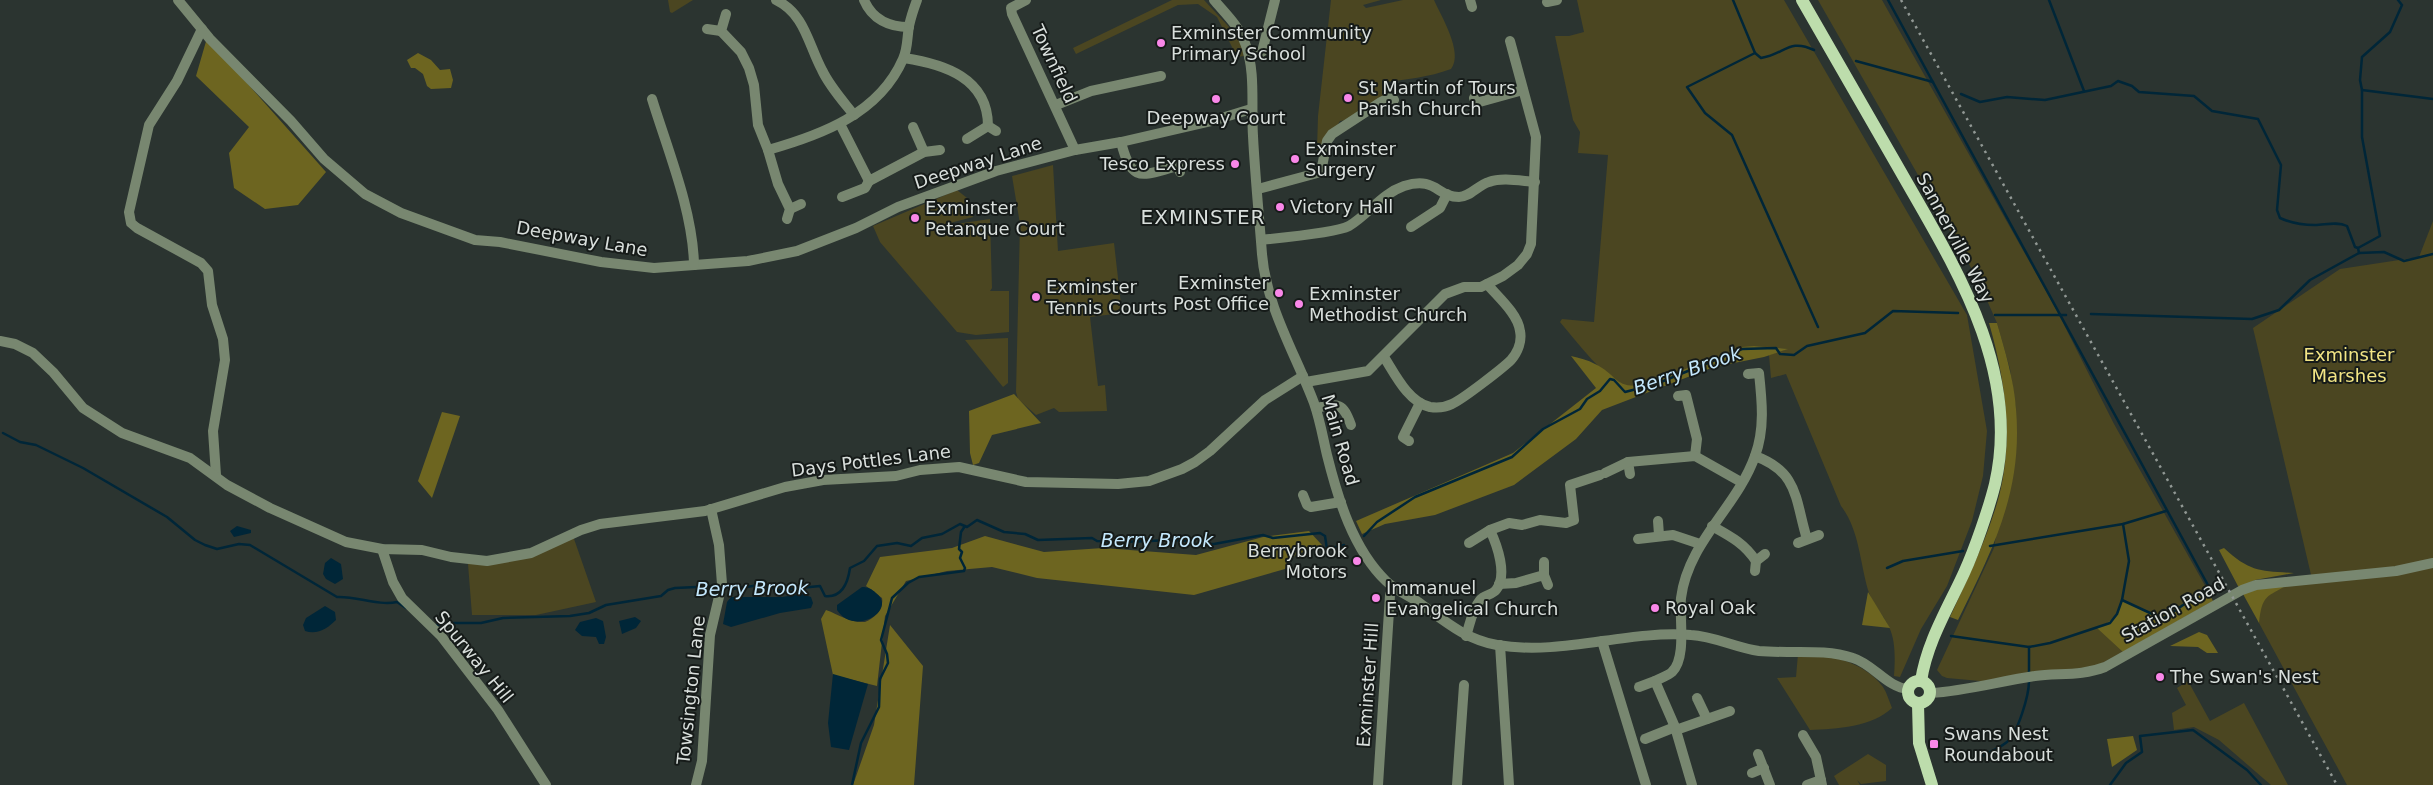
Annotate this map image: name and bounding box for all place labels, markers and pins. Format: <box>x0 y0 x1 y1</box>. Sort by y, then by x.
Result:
place label: Exminster Community Primary School <box>1171 22 1372 64</box>
marker: Exminster Community Primary School <box>1155 37 1167 49</box>
place label: St Martin of Tours Parish Church <box>1358 77 1516 119</box>
marker: St Martin of Tours Parish Church <box>1342 92 1354 104</box>
marker: Deepway Court <box>1210 93 1222 105</box>
place label: Deepway Court <box>1146 107 1286 128</box>
place label: Exminster Surgery <box>1305 138 1396 180</box>
place label: Tesco Express <box>1099 153 1225 174</box>
marker: Exminster Surgery <box>1289 153 1301 165</box>
marker: Tesco Express <box>1229 158 1241 170</box>
place label: Victory Hall <box>1290 196 1393 217</box>
place label: Exminster Petanque Court <box>925 197 1065 239</box>
marker: Victory Hall <box>1274 201 1286 213</box>
marker: Exminster Petanque Court <box>909 212 921 224</box>
place label: Exminster Post Office <box>1173 272 1270 314</box>
place label: Exminster Tennis Courts <box>1045 276 1167 318</box>
place label: Exminster Methodist Church <box>1309 283 1467 325</box>
marker: Exminster Post Office <box>1273 287 1285 299</box>
marker: Exminster Tennis Courts <box>1030 291 1042 303</box>
marker: Exminster Methodist Church <box>1293 298 1305 310</box>
place label: Berrybrook Motors <box>1248 540 1348 582</box>
marker: Berrybrook Motors <box>1351 555 1363 567</box>
place label: Immanuel Evangelical Church <box>1386 577 1558 619</box>
marker: Immanuel Evangelical Church <box>1370 592 1382 604</box>
place label: Royal Oak <box>1665 597 1756 618</box>
marker: Royal Oak <box>1649 602 1661 614</box>
place label: The Swan's Nest <box>2169 666 2319 687</box>
marker: The Swan's Nest <box>2154 671 2166 683</box>
place label: Swans Nest Roundabout <box>1944 723 2053 765</box>
marker: Swans Nest Roundabout <box>1928 738 1940 750</box>

